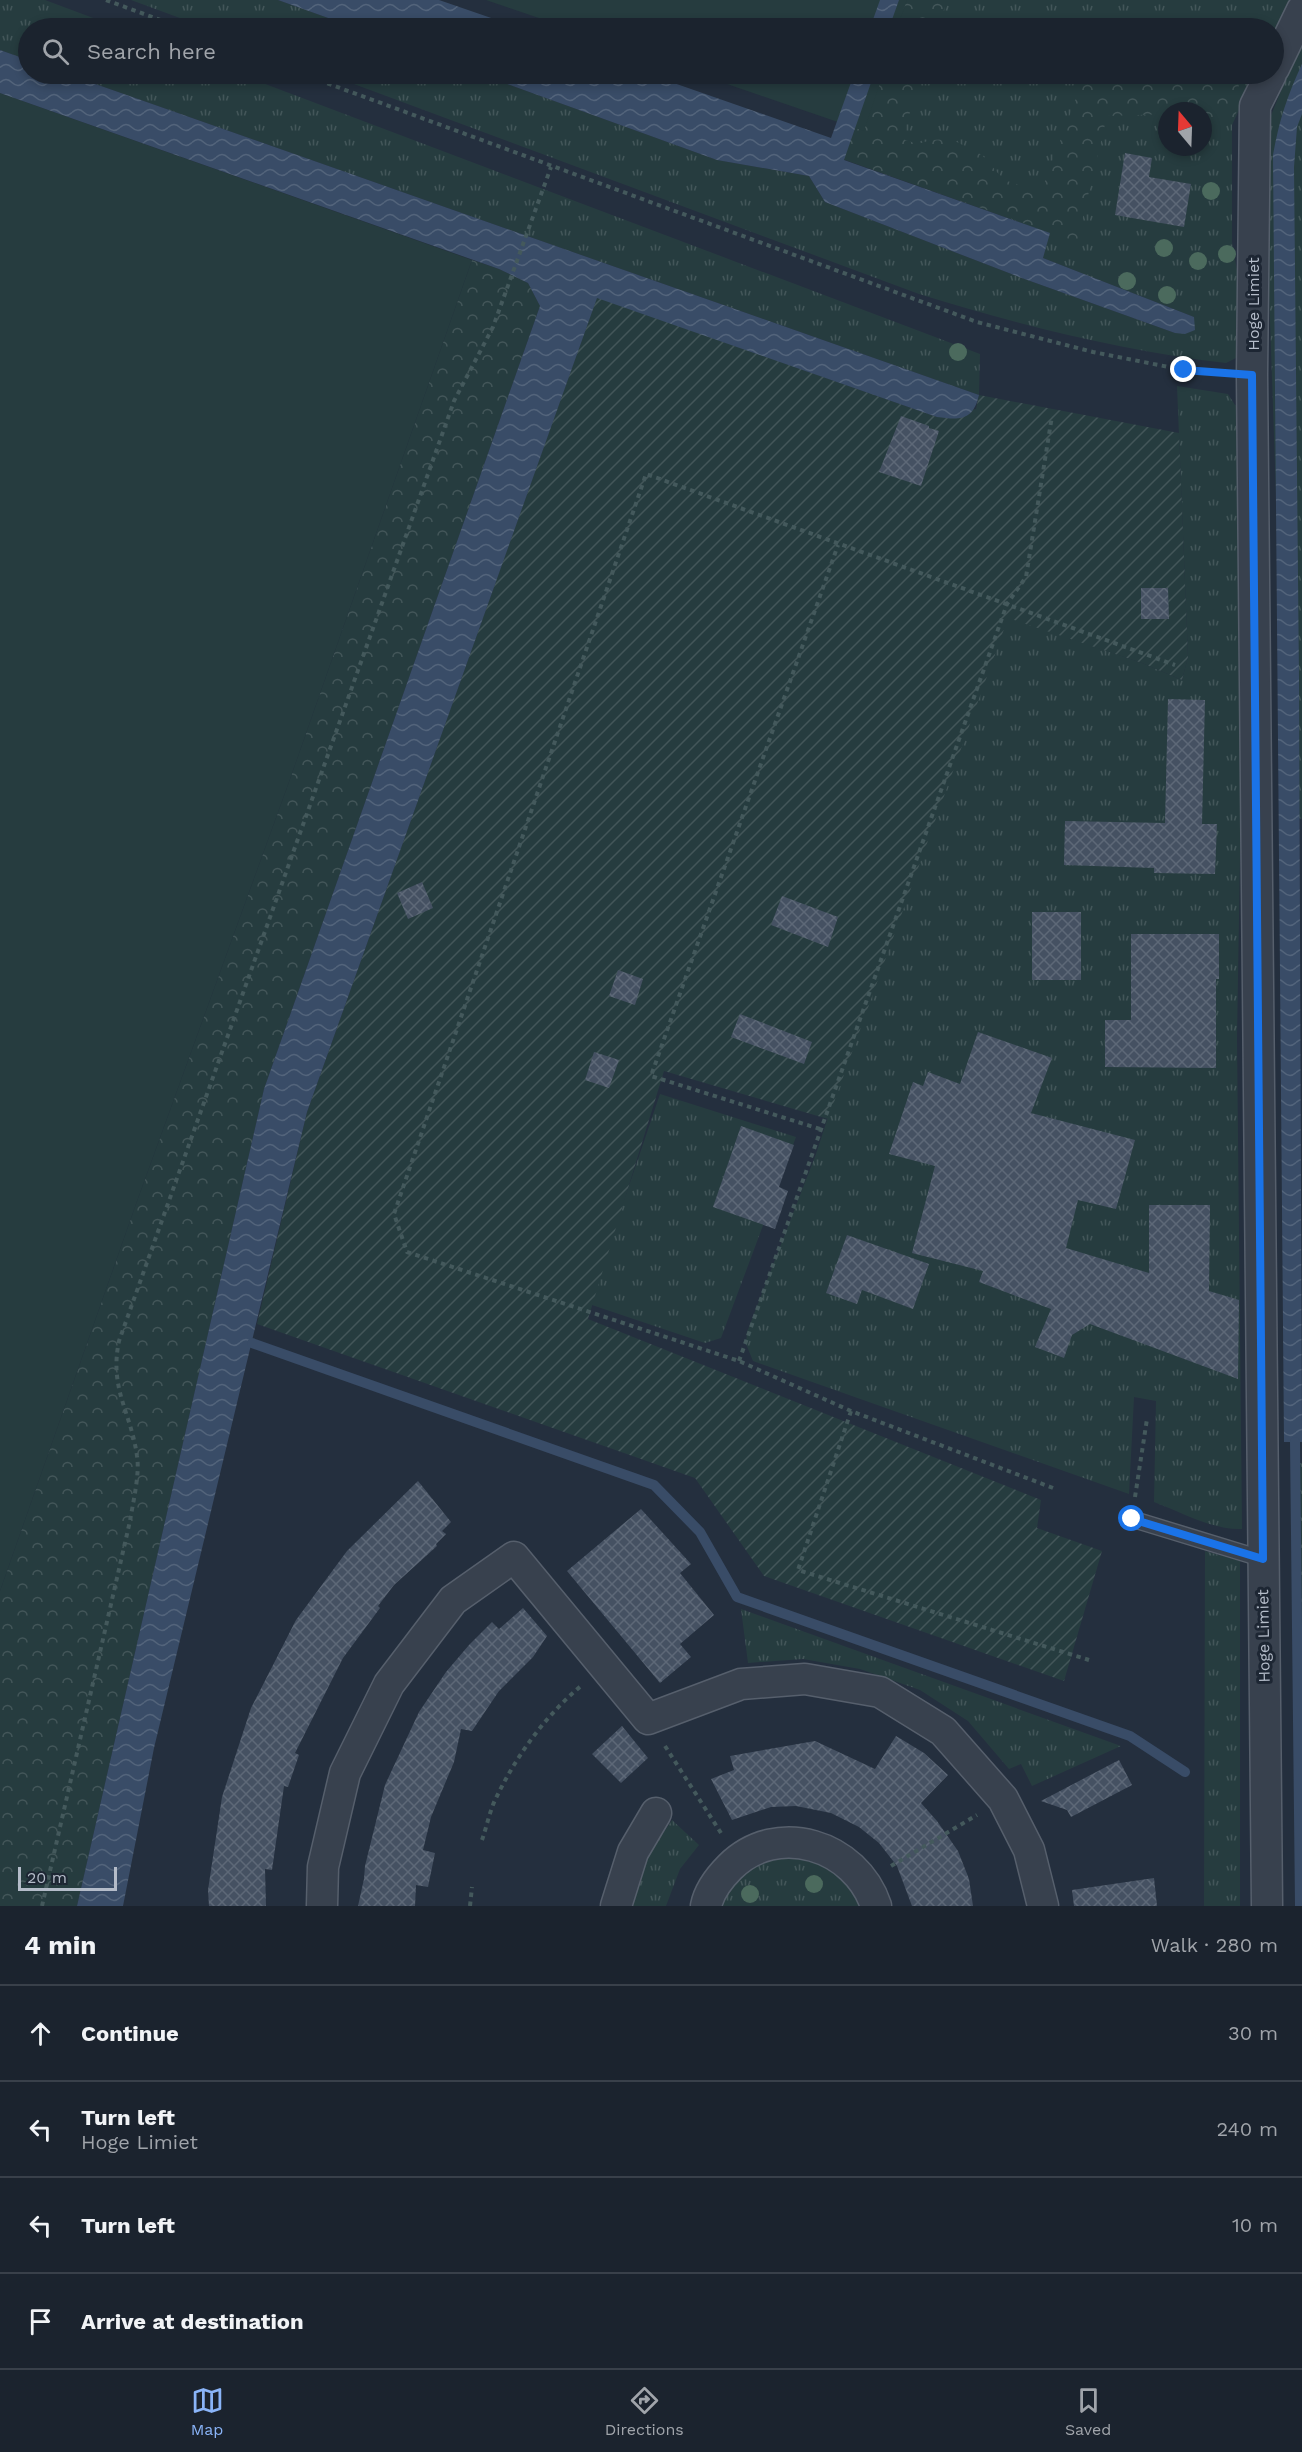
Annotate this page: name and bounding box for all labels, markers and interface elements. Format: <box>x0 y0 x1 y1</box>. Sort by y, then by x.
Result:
search box <box>18 18 1284 84</box>
icon: search <box>39 35 72 68</box>
text: Search here <box>87 39 216 64</box>
north arrow <box>1158 102 1212 156</box>
street label: Hoge Limiet <box>1244 257 1263 351</box>
route end <box>1170 356 1196 382</box>
route start <box>1118 1505 1144 1531</box>
street label: Hoge Limiet <box>1253 1589 1274 1683</box>
scale bar <box>18 1864 117 1892</box>
text: 20 m <box>27 1868 67 1887</box>
text: 4 min <box>24 1930 96 1960</box>
text: Walk · 280 m <box>1151 1933 1278 1957</box>
icon: ahead <box>24 2017 57 2050</box>
text: Continue <box>81 2021 179 2046</box>
text: 30 m <box>1228 2021 1278 2045</box>
text: Turn left <box>81 2105 175 2130</box>
icon: left <box>24 2113 57 2146</box>
text: 240 m <box>1216 2117 1278 2141</box>
text: Hoge Limiet <box>81 2130 198 2154</box>
icon: left <box>24 2209 57 2242</box>
text: Turn left <box>81 2213 175 2238</box>
text: 10 m <box>1232 2213 1278 2237</box>
icon: arrive <box>24 2305 57 2338</box>
text: Arrive at destination <box>81 2309 304 2334</box>
tab: Map <box>191 2384 224 2439</box>
tab: Directions <box>605 2384 684 2439</box>
tab: Saved <box>1065 2384 1111 2439</box>

